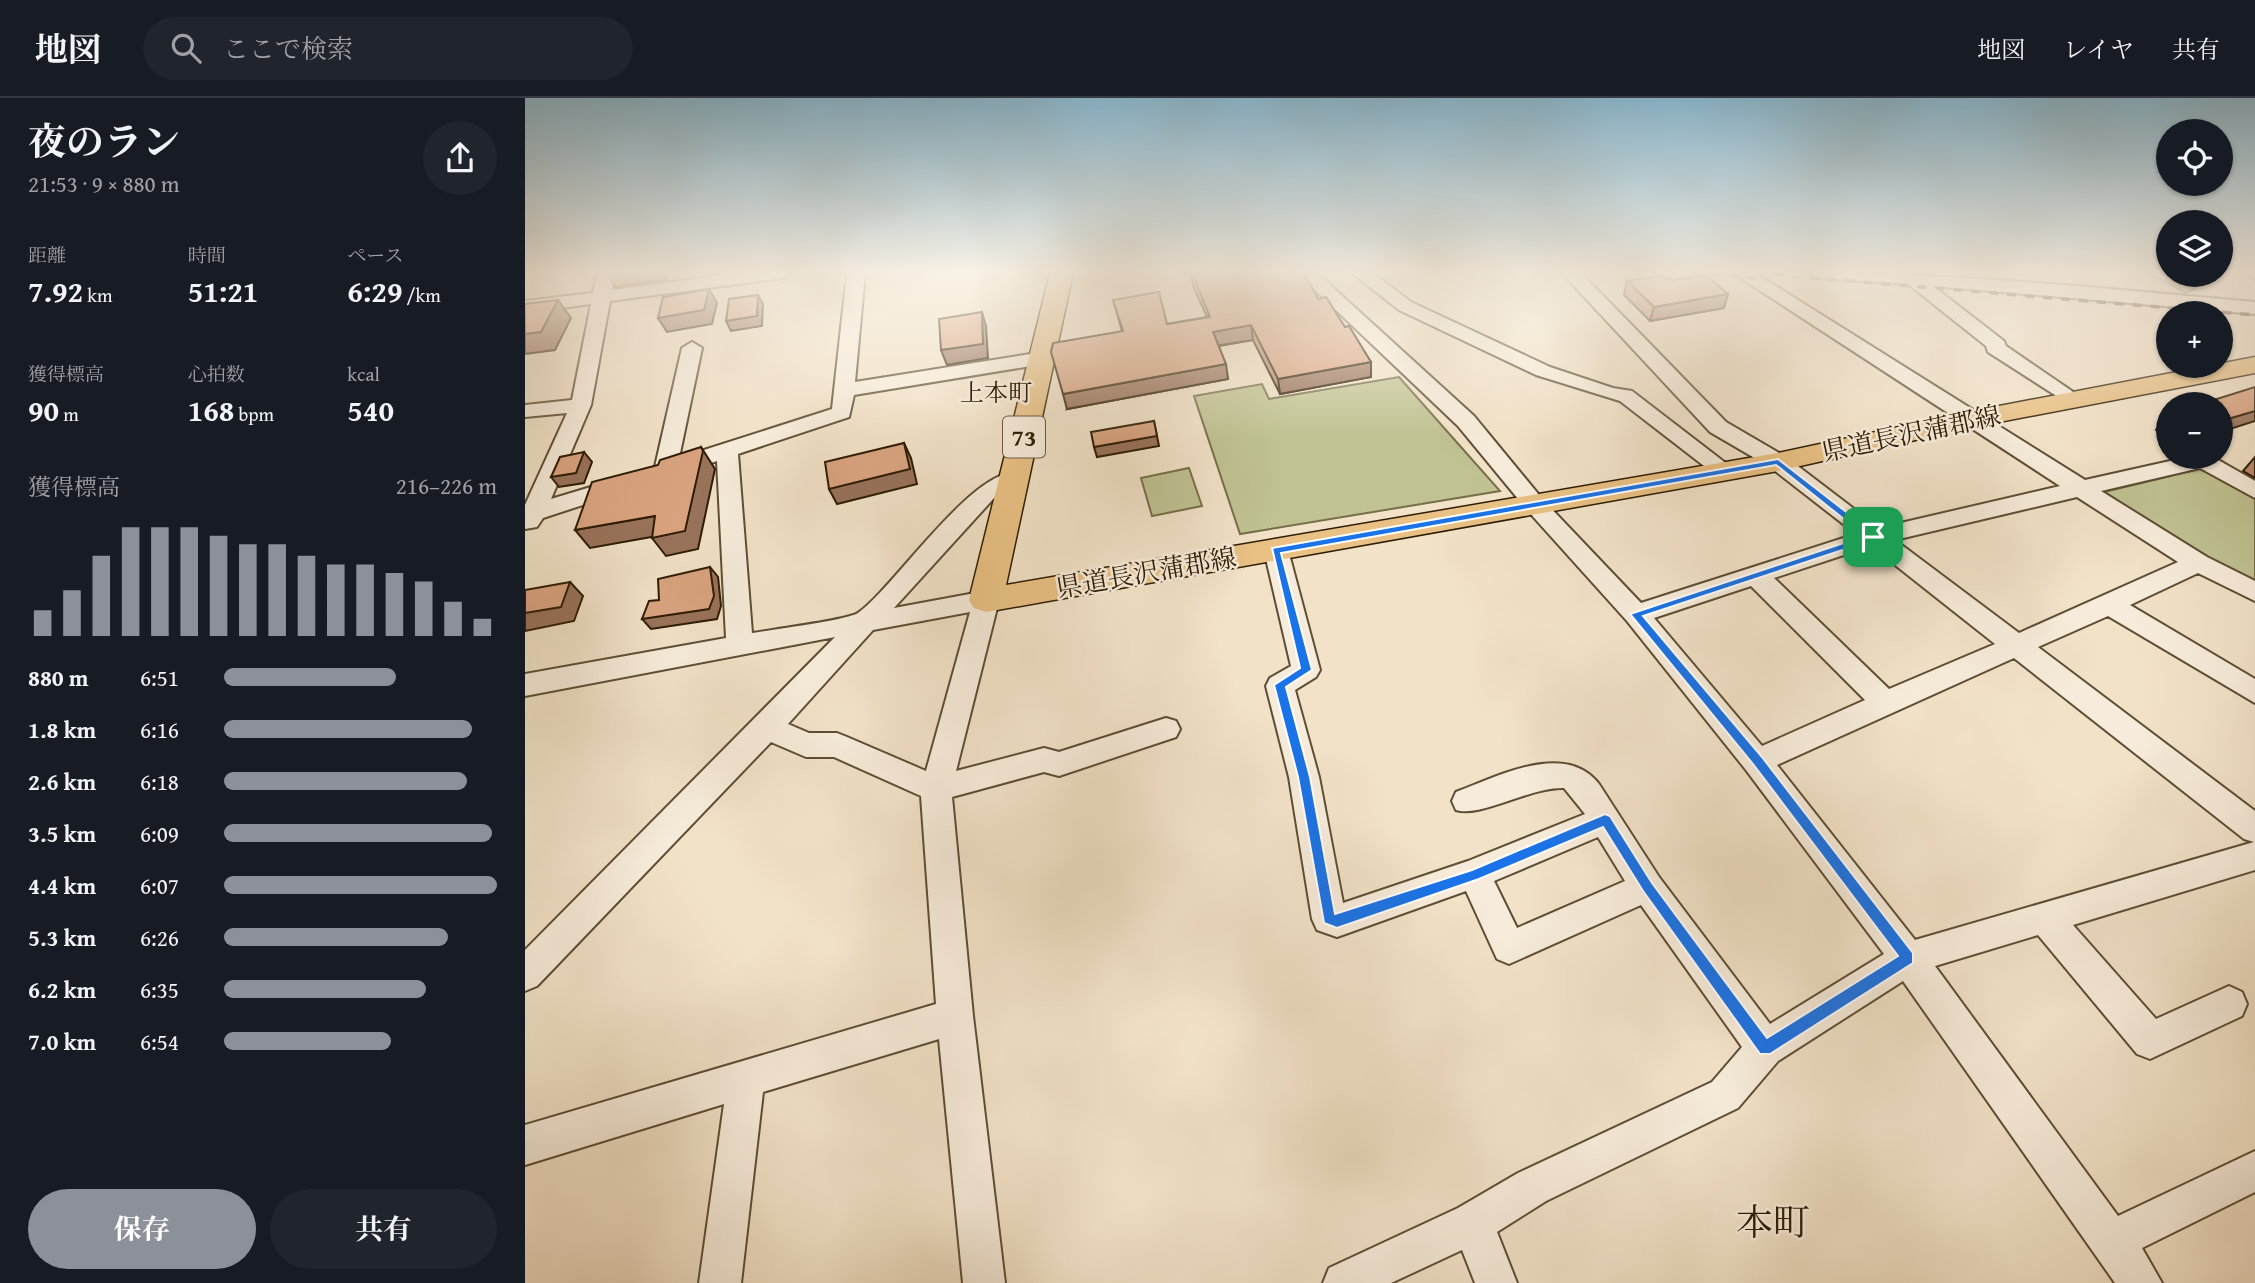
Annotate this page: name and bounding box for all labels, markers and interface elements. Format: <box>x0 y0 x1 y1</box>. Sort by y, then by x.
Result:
search box <box>143 17 633 80</box>
text: 地図 <box>35 25 101 73</box>
icon: search <box>167 29 205 67</box>
text: ここで検索 <box>223 29 353 68</box>
text: 地図 <box>1977 32 2025 67</box>
text: レイヤ <box>2063 32 2134 67</box>
text: 共有 <box>2172 32 2220 67</box>
text: 夜のラン <box>28 113 180 169</box>
map controls <box>2156 119 2233 469</box>
button: locate <box>2156 119 2233 196</box>
button: share <box>423 121 497 195</box>
text: 21:53 · 9 × 880 m <box>28 167 180 200</box>
button: layers <box>2156 210 2233 287</box>
text: 距離 <box>28 241 66 269</box>
text: 時間 <box>188 241 226 269</box>
text: ペース <box>347 241 403 269</box>
text: 7.92 <box>28 269 83 313</box>
text: 51:21 <box>188 269 258 313</box>
text: 6:29 <box>347 269 402 313</box>
text: km <box>83 281 112 309</box>
text: /km <box>402 281 441 309</box>
button: + <box>2156 301 2233 378</box>
text: 獲得標高 <box>28 360 104 388</box>
text: 心拍数 <box>188 360 245 388</box>
text: kcal <box>347 360 380 388</box>
district label: 上本町 <box>960 375 1032 410</box>
text: 90 <box>28 388 59 432</box>
text: 168 <box>188 388 234 432</box>
text: 540 <box>347 388 394 432</box>
button: − <box>2156 392 2233 469</box>
street label: 県道長沢蒲郡線 <box>1818 395 2004 471</box>
text: m <box>59 400 79 428</box>
text: bpm <box>234 400 274 428</box>
road number: 73 <box>1003 416 1045 458</box>
text: 216–226 m <box>396 469 497 502</box>
text: 獲得標高 <box>28 470 120 503</box>
pin <box>1843 507 1903 567</box>
icon: arrive <box>1854 518 1892 556</box>
street label: 県道長沢蒲郡線 <box>1053 537 1239 607</box>
text: 880 m <box>28 661 89 694</box>
text: 6:51 <box>140 661 179 694</box>
text: 1.8 km <box>28 713 96 746</box>
text: 6:16 <box>140 713 179 746</box>
text: 2.6 km <box>28 765 96 798</box>
text: 6:18 <box>140 765 179 798</box>
text: 3.5 km <box>28 817 96 850</box>
text: 6:09 <box>140 817 179 850</box>
text: 4.4 km <box>28 869 96 902</box>
text: 6:07 <box>140 869 179 902</box>
text: 5.3 km <box>28 921 96 954</box>
text: 6:26 <box>140 921 179 954</box>
text: 6.2 km <box>28 973 96 1006</box>
text: 6:35 <box>140 973 179 1006</box>
text: 7.0 km <box>28 1025 96 1058</box>
text: 6:54 <box>140 1025 179 1058</box>
button: 保存 <box>28 1189 256 1269</box>
button: 共有 <box>270 1189 497 1269</box>
district label: 本町 <box>1736 1194 1810 1249</box>

